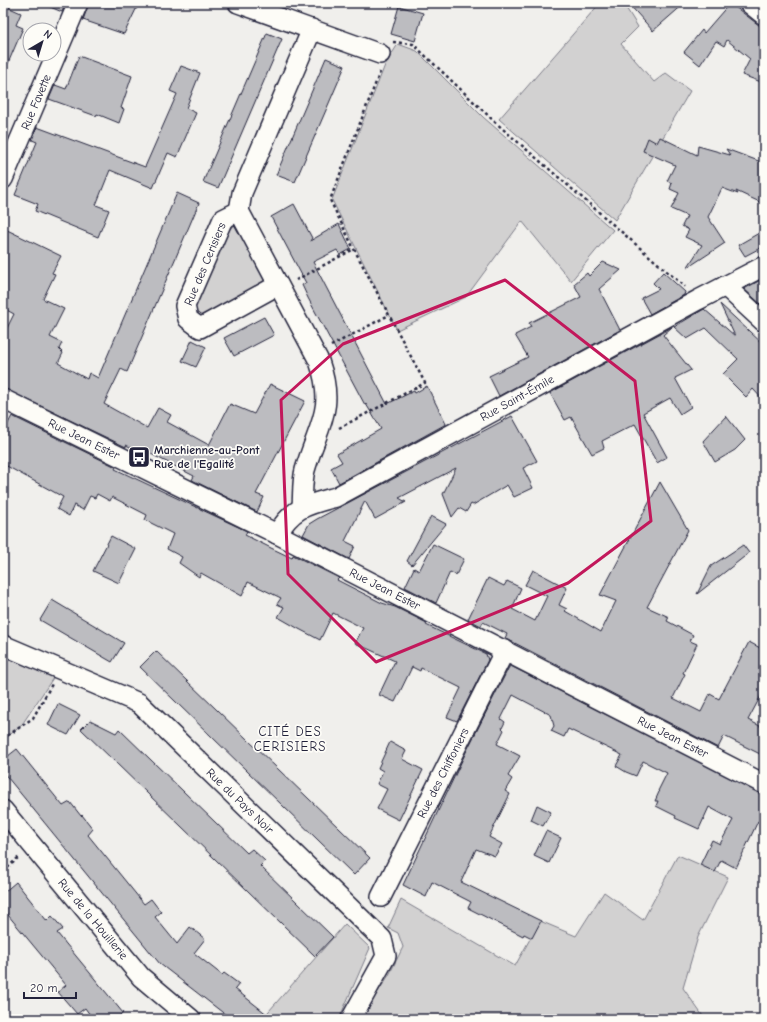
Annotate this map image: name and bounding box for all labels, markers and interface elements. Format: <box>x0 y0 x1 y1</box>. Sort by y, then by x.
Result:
north arrow <box>22 22 62 62</box>
text: N <box>41 27 55 42</box>
street label: Rue Favette <box>18 72 54 132</box>
street label: Rue des Cerisiers <box>181 220 229 308</box>
street label: Rue Saint-Émile <box>478 372 556 424</box>
street label: Rue Jean Ester <box>46 416 122 462</box>
place label: Marchienne-au-Pont Rue de l'Egalité <box>154 443 260 471</box>
bus stop icon: Marchienne-au-Pont Rue de l'Egalité <box>126 444 152 470</box>
street label: Rue Jean Ester <box>347 565 423 613</box>
street label: Rue Jean Ester <box>635 713 711 761</box>
district label: CITÉ DES CERISIERS <box>254 723 326 754</box>
street label: Rue des Chiffoniers <box>414 726 472 820</box>
street label: Rue du Pays Noir <box>203 765 277 837</box>
street label: Rue de la Houillerie <box>55 876 131 962</box>
scale bar <box>24 974 76 1000</box>
text: 20 m <box>30 981 58 995</box>

